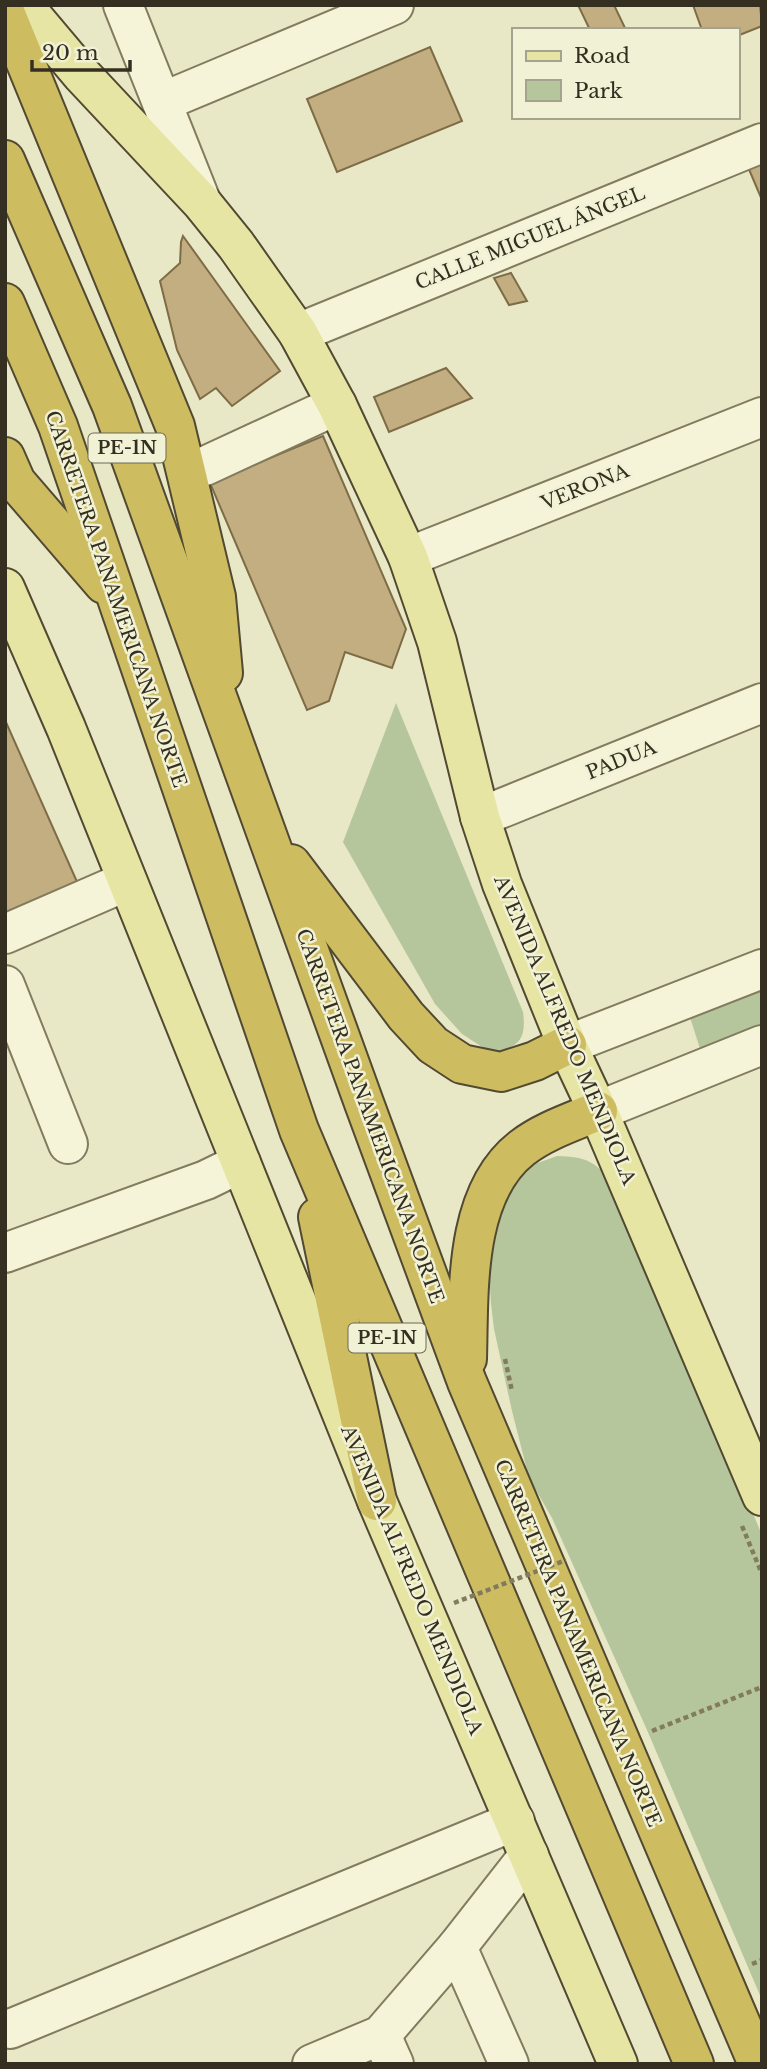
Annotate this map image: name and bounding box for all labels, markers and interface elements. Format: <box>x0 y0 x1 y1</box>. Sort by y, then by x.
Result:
scale bar <box>32 28 130 72</box>
legend <box>512 28 739 119</box>
text: 20 m <box>42 40 99 66</box>
text: Road <box>574 43 630 69</box>
text: Park <box>574 78 623 104</box>
street label: CALLE MIGUEL ÁNGEL <box>412 181 648 295</box>
street label: CARRETERA PANAMERICANA NORTE <box>41 408 191 790</box>
road number: PE-1N <box>88 434 166 462</box>
street label: VERONA <box>537 459 633 515</box>
street label: PADUA <box>583 735 660 784</box>
street label: AVENIDA ALFREDO MENDIOLA <box>489 871 641 1189</box>
street label: CARRETERA PANAMERICANA NORTE <box>291 926 449 1306</box>
road number: PE-1N <box>348 1324 426 1352</box>
street label: AVENIDA ALFREDO MENDIOLA <box>336 1421 488 1739</box>
street label: CARRETERA PANAMERICANA NORTE <box>490 1456 666 1830</box>

